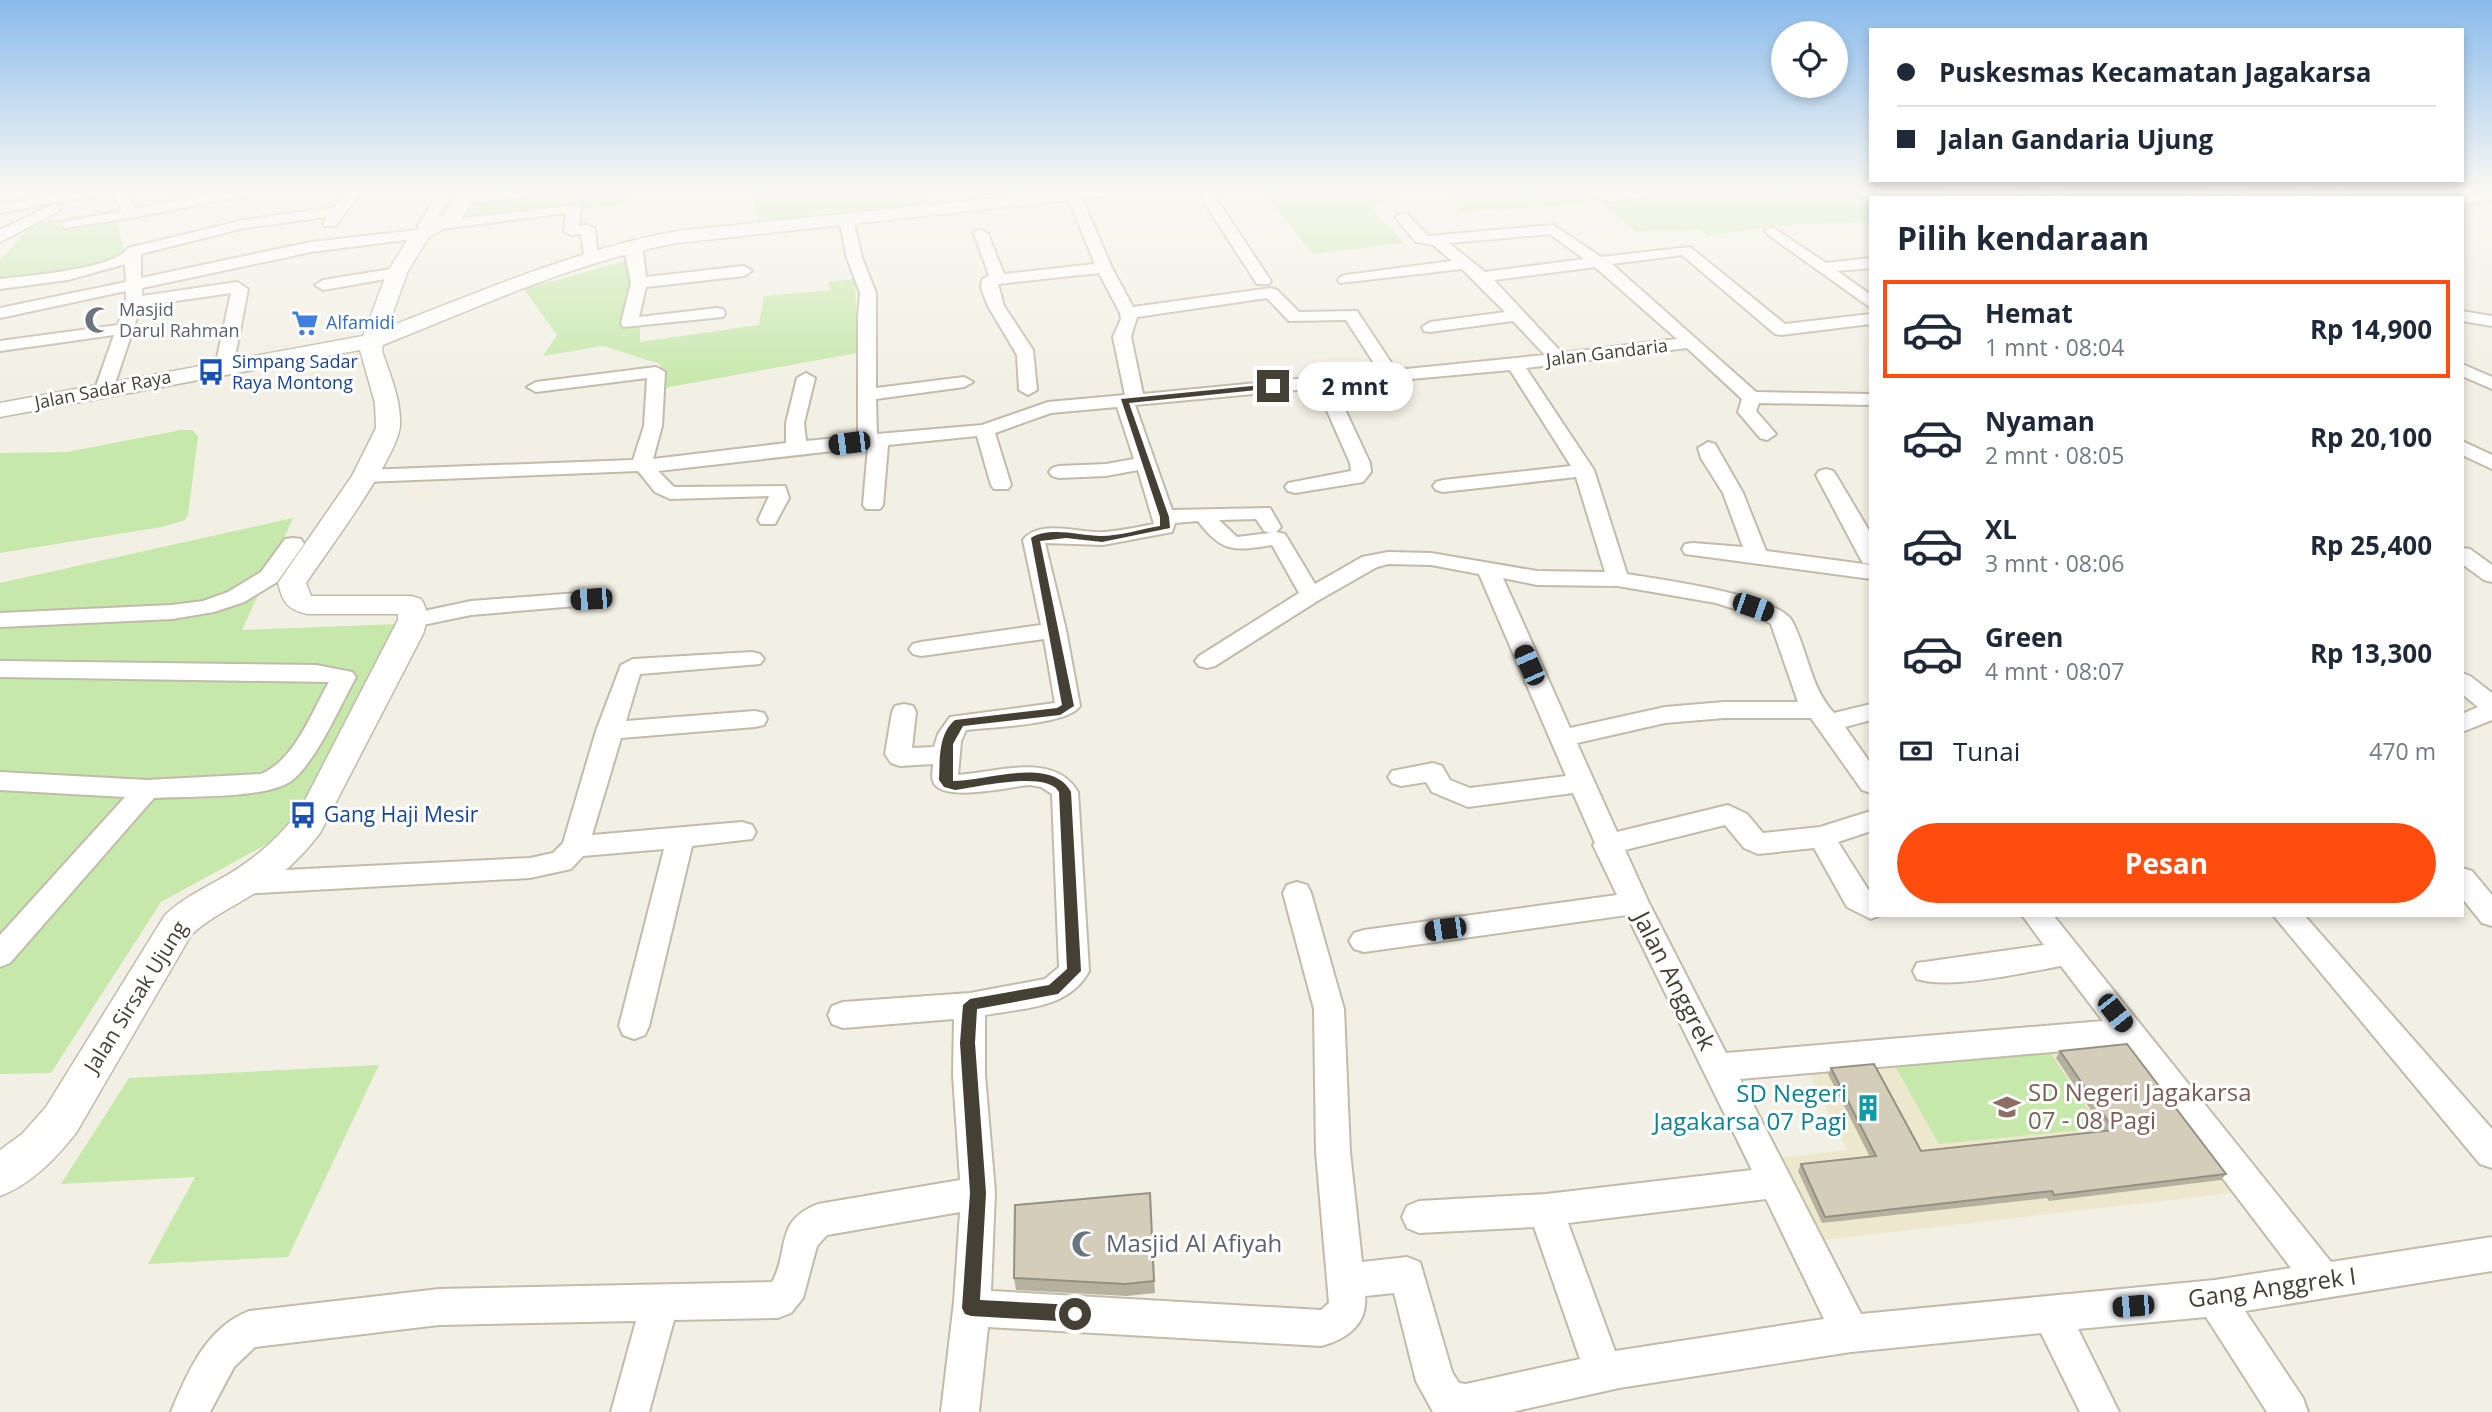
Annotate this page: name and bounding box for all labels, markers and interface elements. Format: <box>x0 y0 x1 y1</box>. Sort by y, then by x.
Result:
map controls <box>1771 21 1848 98</box>
button: locate <box>1771 21 1848 98</box>
text: Puskesmas Kecamatan Jagakarsa <box>1939 54 2371 90</box>
text: Jalan Gandaria Ujung <box>1939 121 2213 157</box>
text: Pilih kendaraan <box>1897 216 2149 259</box>
text: Hemat <box>1985 295 2073 331</box>
place label: Masjid Darul Rahman <box>119 297 240 342</box>
icon: car <box>1901 298 1964 361</box>
mosque icon: Masjid Darul Rahman <box>83 305 113 335</box>
supermarket icon: Alfamidi <box>290 308 320 338</box>
place label: Alfamidi <box>326 310 395 334</box>
text: Rp 14,900 <box>2310 311 2432 347</box>
text: 1 mnt · 08:04 <box>1985 331 2124 363</box>
street label: Jalan Gandaria <box>1543 333 1669 372</box>
place label: Simpang Sadar Raya Montong <box>232 349 358 394</box>
bus stop icon: Simpang Sadar Raya Montong <box>196 357 226 387</box>
callout: 2 mnt <box>1298 362 1413 410</box>
street label: Jalan Sadar Raya <box>31 364 173 414</box>
route end <box>1257 370 1289 402</box>
text: 2 mnt <box>1322 370 1388 402</box>
text: Nyaman <box>1985 403 2095 439</box>
icon: car <box>1901 406 1964 469</box>
text: Rp 20,100 <box>2310 419 2432 455</box>
car <box>827 430 872 456</box>
text: 2 mnt · 08:05 <box>1985 439 2124 471</box>
text: XL <box>1985 511 2017 547</box>
icon: car <box>1901 514 1964 577</box>
text: Rp 25,400 <box>2310 527 2432 563</box>
text: 3 mnt · 08:06 <box>1985 547 2124 579</box>
car <box>570 587 613 611</box>
car <box>1730 590 1777 624</box>
text: Green <box>1985 619 2063 655</box>
icon: car <box>1901 622 1964 685</box>
text: Rp 13,300 <box>2310 635 2432 671</box>
car <box>1511 642 1548 688</box>
text: 4 mnt · 08:07 <box>1985 655 2124 687</box>
icon: cash <box>1897 732 1935 770</box>
text: Tunai <box>1953 733 2020 769</box>
text: 470 m <box>2369 735 2436 767</box>
bus stop icon: Gang Haji Mesir <box>288 800 318 830</box>
place label: Gang Haji Mesir <box>324 800 479 828</box>
button: Pesan <box>1897 823 2436 903</box>
street label: Jalan Anggrek <box>1625 903 1725 1056</box>
street label: Jalan Sirsak Ujung <box>76 915 193 1079</box>
car <box>1423 916 1468 942</box>
car <box>2094 990 2137 1036</box>
place label: SD Negeri Jagakarsa 07 - 08 Pagi <box>2028 1075 2252 1136</box>
place label: SD Negeri Jagakarsa 07 Pagi <box>1652 1076 1847 1137</box>
school or university icon: SD Negeri Jagakarsa 07 - 08 Pagi <box>1992 1092 2022 1122</box>
building icon: SD Negeri Jagakarsa 07 Pagi <box>1853 1093 1883 1123</box>
place label: Masjid Al Afiyah <box>1106 1226 1282 1259</box>
mosque icon: Masjid Al Afiyah <box>1070 1229 1100 1259</box>
street label: Gang Anggrek I <box>2186 1258 2358 1315</box>
car <box>2112 1294 2155 1318</box>
route start <box>1059 1298 1091 1330</box>

